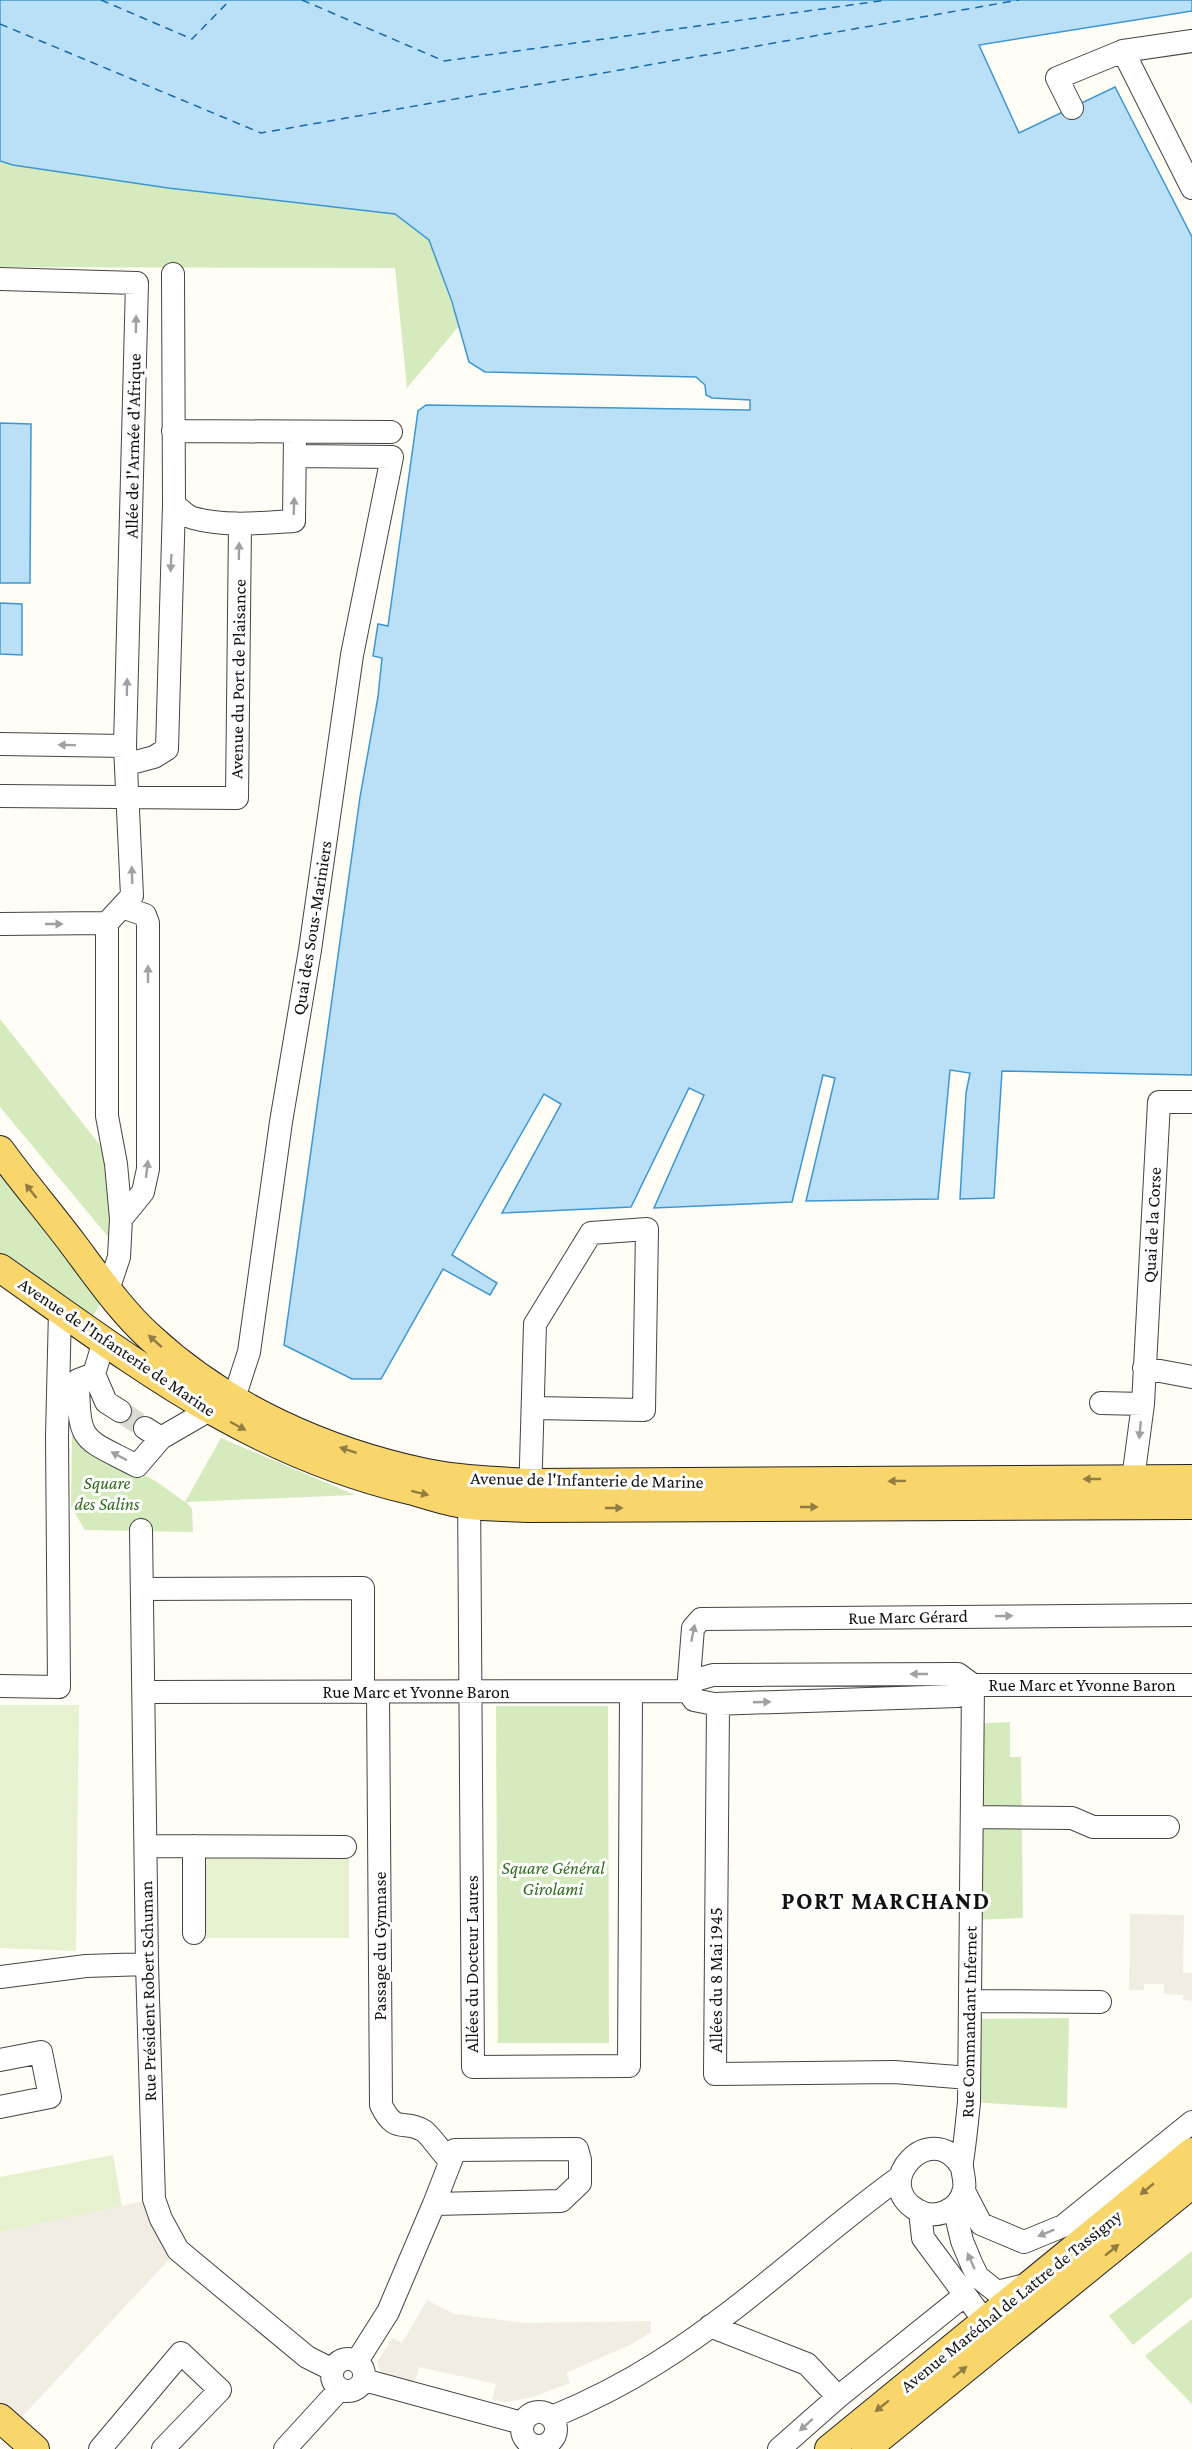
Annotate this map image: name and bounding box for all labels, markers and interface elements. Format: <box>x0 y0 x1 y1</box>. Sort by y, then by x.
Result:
one-way arrow <box>131 315 140 334</box>
street label: Allée de l'Armée d'Afrique <box>121 353 145 539</box>
one-way arrow <box>289 496 299 515</box>
one-way arrow <box>235 541 244 560</box>
one-way arrow <box>166 553 175 572</box>
street label: Avenue du Port de Plaisance <box>226 579 250 779</box>
one-way arrow <box>122 678 132 697</box>
one-way arrow <box>57 740 76 750</box>
street label: Quai des Sous-Mariniers <box>288 839 336 1017</box>
one-way arrow <box>127 865 136 884</box>
one-way arrow <box>44 919 63 929</box>
one-way arrow <box>143 965 153 984</box>
one-way arrow <box>142 1159 152 1178</box>
street label: Quai de la Corse <box>1139 1167 1165 1283</box>
one-way arrow <box>25 1183 38 1199</box>
street label: Avenue de l'Infanterie de Marine <box>15 1273 219 1421</box>
one-way arrow <box>148 1335 163 1348</box>
one-way arrow <box>230 1421 247 1431</box>
one-way arrow <box>1135 1421 1145 1440</box>
one-way arrow <box>339 1445 357 1454</box>
one-way arrow <box>110 1451 127 1461</box>
street label: Avenue de l'Infanterie de Marine <box>470 1468 704 1492</box>
park label: Square des Salins <box>74 1473 140 1514</box>
one-way arrow <box>1082 1474 1101 1484</box>
one-way arrow <box>887 1476 906 1486</box>
one-way arrow <box>411 1489 430 1499</box>
one-way arrow <box>799 1502 818 1512</box>
one-way arrow <box>604 1503 623 1513</box>
street label: Rue Marc Gérard <box>848 1606 969 1628</box>
one-way arrow <box>995 1611 1014 1621</box>
one-way arrow <box>689 1623 698 1642</box>
one-way arrow <box>909 1669 928 1679</box>
street label: Rue Marc et Yvonne Baron <box>988 1675 1176 1695</box>
street label: Rue Marc et Yvonne Baron <box>322 1682 510 1702</box>
one-way arrow <box>753 1698 772 1707</box>
park label: Square Général Girolami <box>501 1858 605 1899</box>
street label: Passage du Gymnase <box>370 1872 390 2020</box>
street label: Allées du Docteur Laures <box>462 1875 482 2053</box>
street label: Rue Président Robert Schuman <box>136 1880 160 2102</box>
district label: PORT MARCHAND <box>781 1887 991 1914</box>
street label: Allées du 8 Mai 1945 <box>706 1907 726 2053</box>
street label: Rue Commandant Infernet <box>957 1925 981 2118</box>
one-way arrow <box>1139 2183 1155 2196</box>
street label: Avenue Maréchal de Lattre de Tassigny <box>897 2205 1126 2396</box>
one-way arrow <box>1037 2229 1055 2238</box>
one-way arrow <box>1104 2244 1119 2256</box>
one-way arrow <box>965 2252 975 2270</box>
one-way arrow <box>952 2366 967 2379</box>
one-way arrow <box>875 2399 890 2412</box>
one-way arrow <box>799 2418 814 2432</box>

